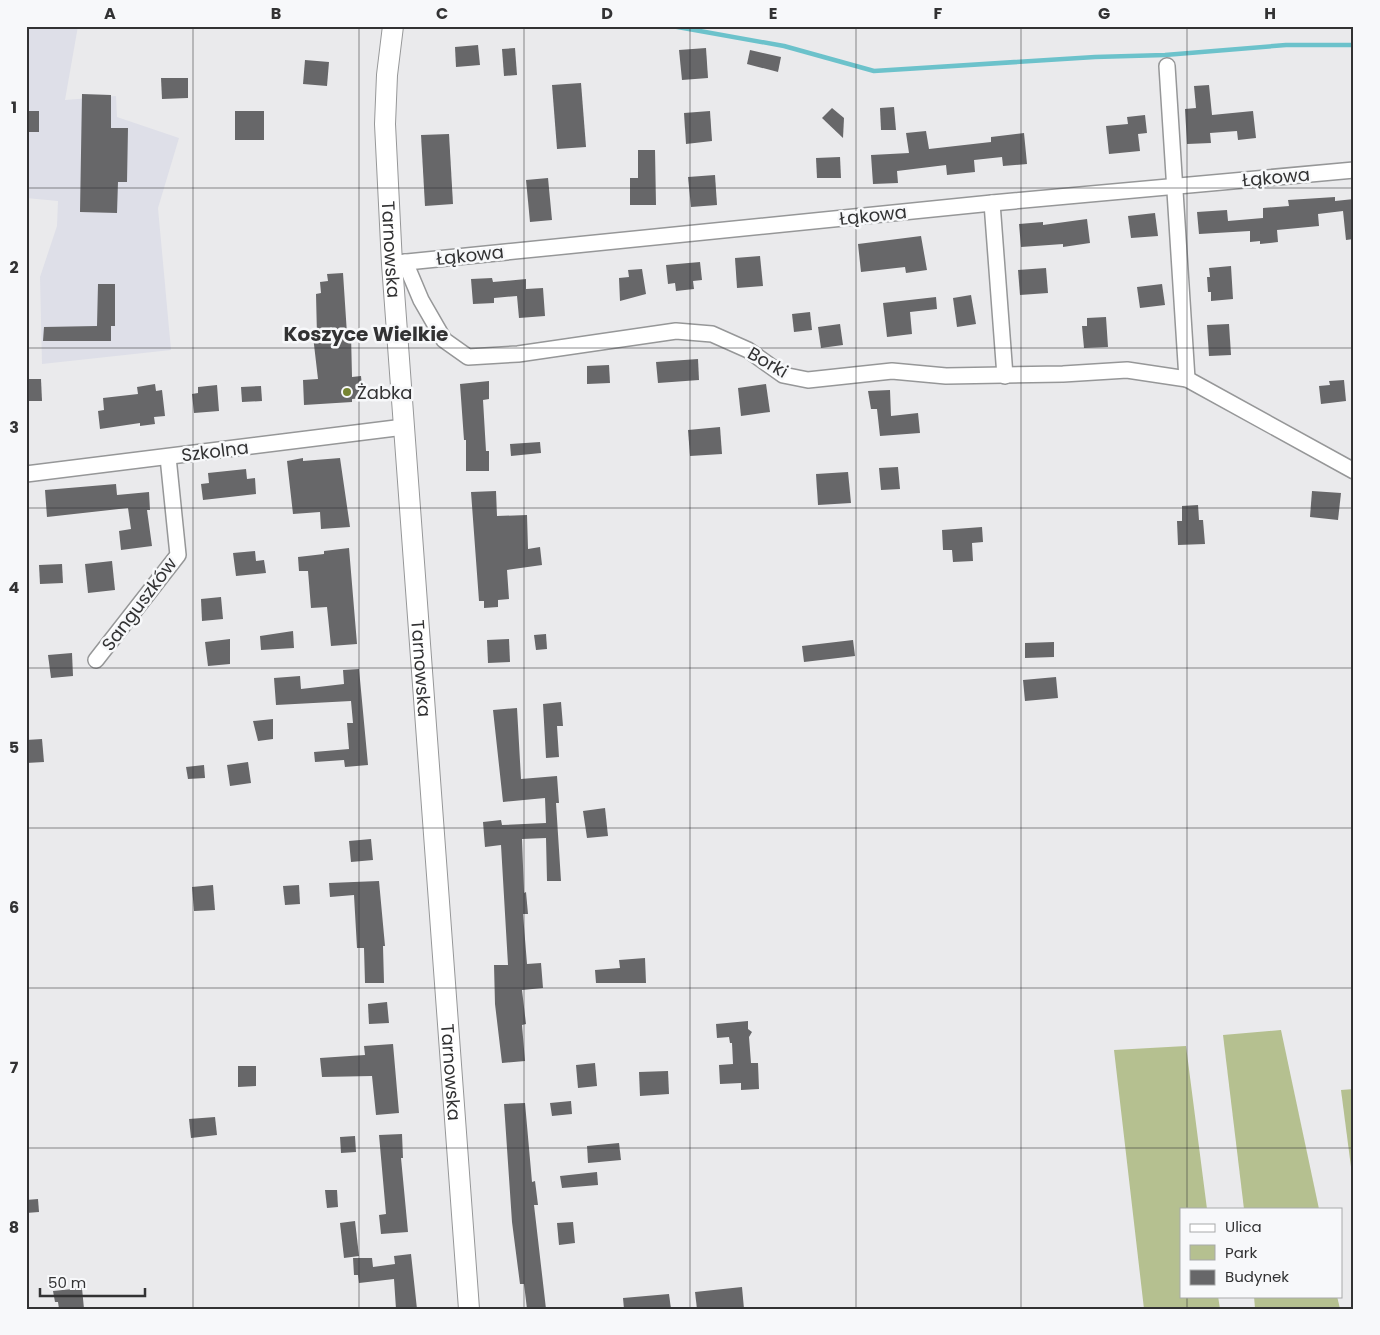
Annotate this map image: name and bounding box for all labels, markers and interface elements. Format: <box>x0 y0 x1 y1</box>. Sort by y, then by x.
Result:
text: A <box>104 2 116 25</box>
text: B <box>271 2 281 25</box>
text: C <box>436 2 448 25</box>
text: D <box>601 2 613 25</box>
text: E <box>769 2 777 25</box>
text: F <box>934 2 943 25</box>
text: G <box>1098 2 1110 25</box>
text: H <box>1264 2 1276 25</box>
text: 1 <box>11 96 17 119</box>
street label: Łąkowa <box>1241 162 1311 192</box>
street label: Łąkowa <box>838 199 908 231</box>
street label: Tarnowska <box>376 200 407 299</box>
street label: Łąkowa <box>435 239 505 271</box>
text: 2 <box>9 256 19 279</box>
district label: Koszyce Wielkie <box>284 320 448 348</box>
street label: Borki <box>743 340 793 384</box>
place label: Żabka <box>357 380 413 405</box>
marker: Żabka <box>341 386 353 398</box>
text: 3 <box>9 416 19 439</box>
street label: Szkolna <box>180 434 250 468</box>
street label: Sanguszków <box>96 552 183 656</box>
text: 4 <box>9 576 20 599</box>
street label: Tarnowska <box>406 619 438 718</box>
text: 5 <box>9 736 19 759</box>
text: 6 <box>9 896 19 919</box>
street label: Tarnowska <box>436 1023 468 1122</box>
text: 7 <box>10 1056 19 1079</box>
legend <box>1180 1208 1342 1298</box>
text: 8 <box>9 1216 19 1239</box>
text: Ulica <box>1225 1216 1262 1237</box>
text: Park <box>1225 1242 1257 1263</box>
scale bar <box>40 1265 145 1297</box>
text: Budynek <box>1225 1266 1289 1287</box>
text: 50 m <box>48 1272 86 1293</box>

